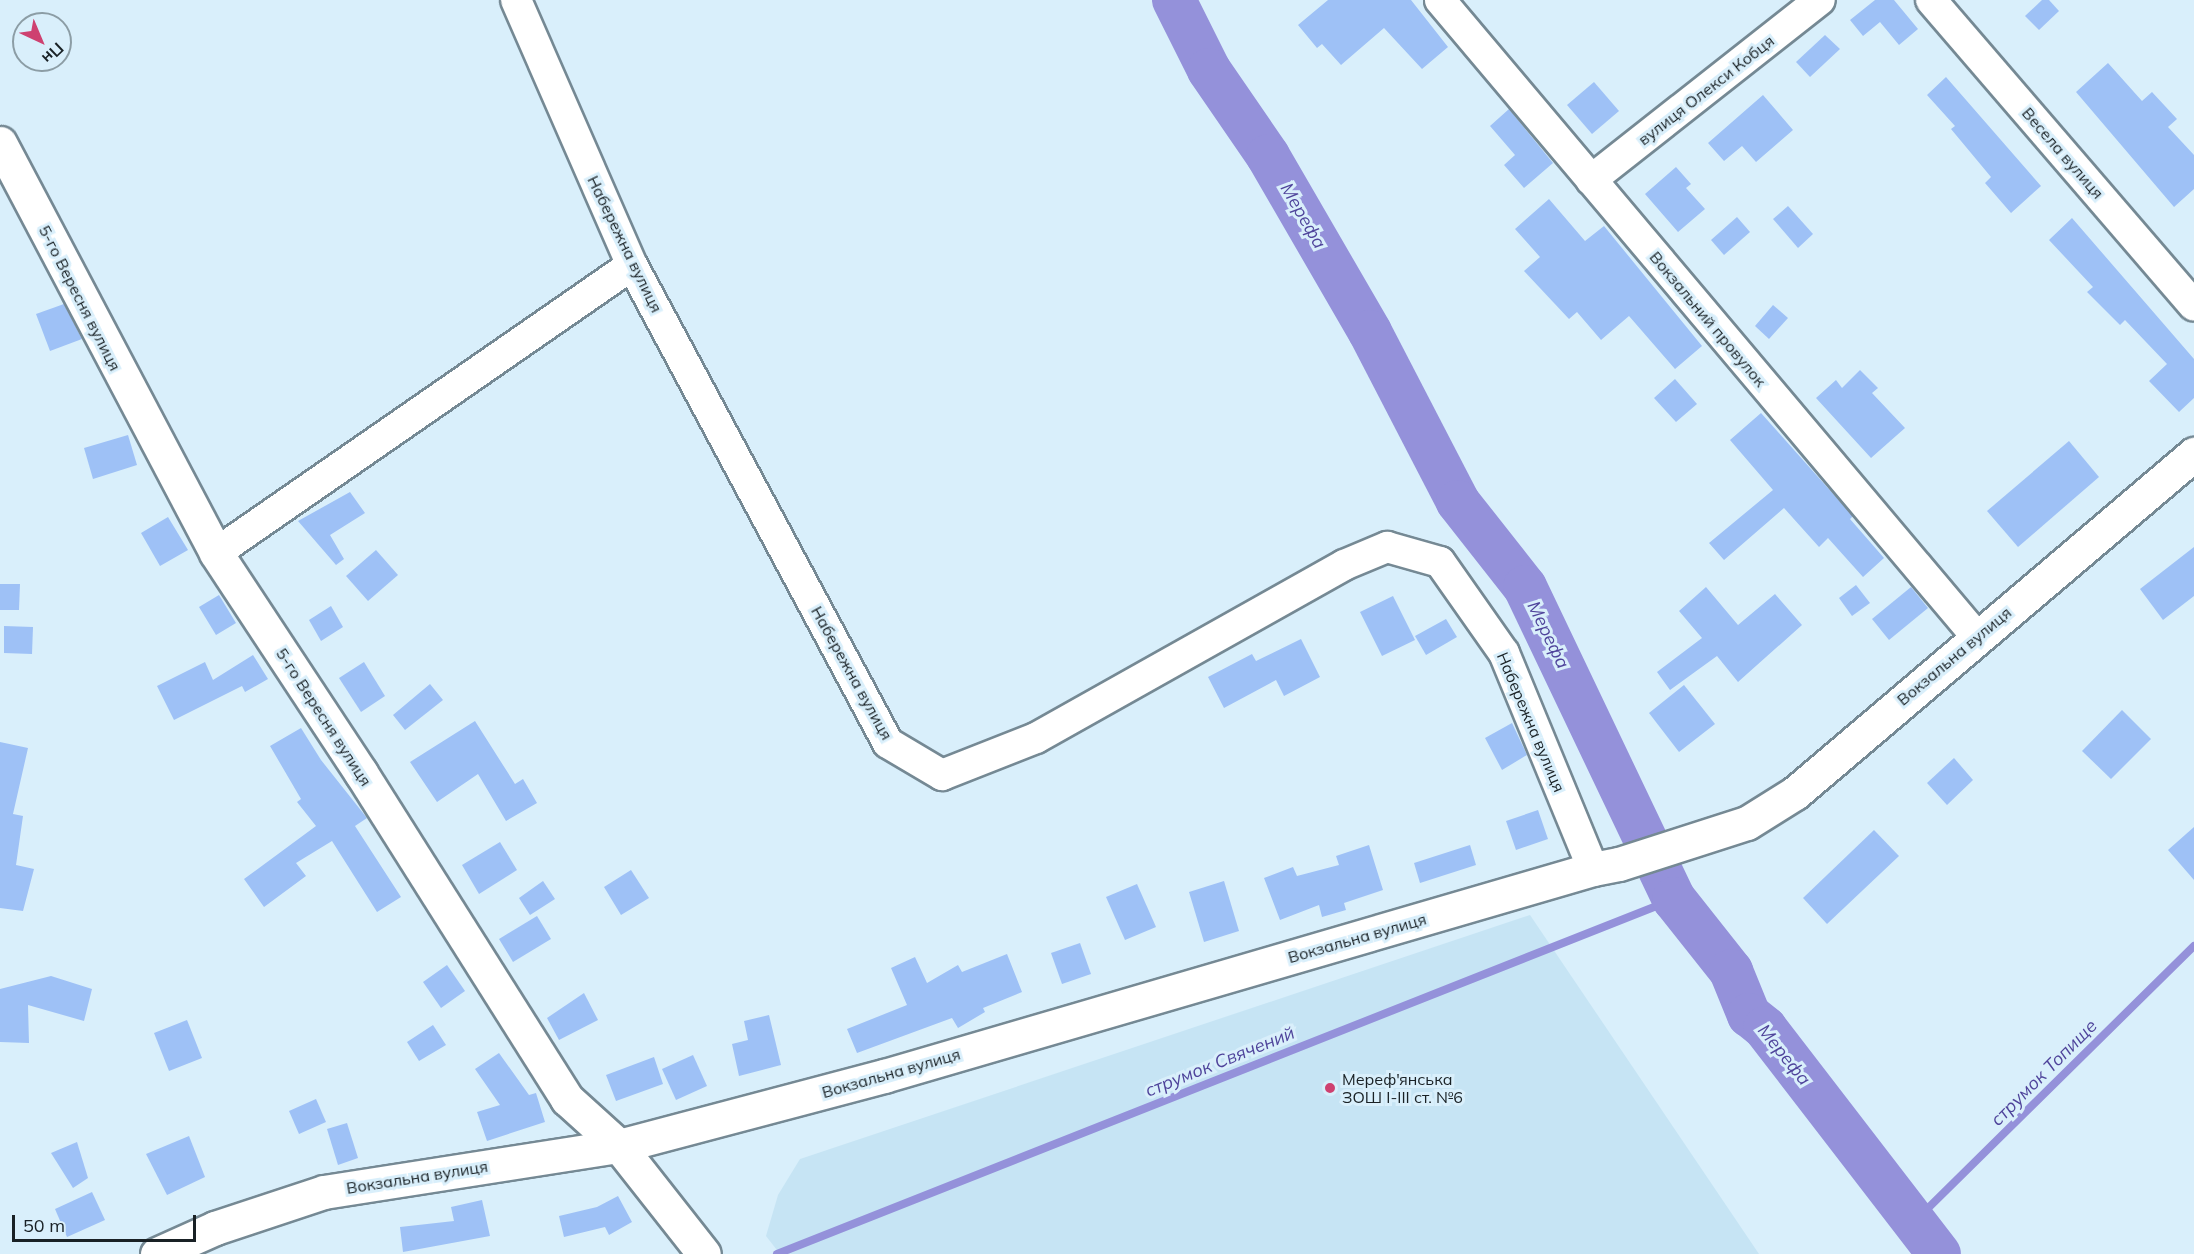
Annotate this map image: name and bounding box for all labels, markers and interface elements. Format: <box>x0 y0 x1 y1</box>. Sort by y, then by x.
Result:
north arrow <box>12 12 72 72</box>
street label: вулиця Олекси Кобця <box>1634 31 1778 149</box>
text: Пн <box>38 39 68 68</box>
street label: Весела вулиця <box>2018 103 2108 203</box>
street label: Набережна вулиця <box>584 172 666 316</box>
water label: Мерефа <box>1276 179 1330 253</box>
street label: 5-го Вересня вулиця <box>35 222 125 374</box>
street label: Вокзальний провулок <box>1646 247 1770 391</box>
water label: Мерефа <box>1522 598 1574 672</box>
street label: Набережна вулиця <box>807 603 897 743</box>
street label: Вокзальна вулиця <box>1893 603 2015 709</box>
street label: 5-го Вересня вулиця <box>272 644 376 790</box>
street label: Набережна вулиця <box>1493 649 1569 795</box>
street label: Вокзальна вулиця <box>1286 909 1428 967</box>
water label: струмок Топище <box>1986 1015 2102 1131</box>
water label: Мерефа <box>1753 1020 1815 1090</box>
water label: струмок Свячений <box>1142 1022 1298 1102</box>
street label: Вокзальна вулиця <box>820 1044 962 1102</box>
place label: Мереф'янська ЗОШ І-ІІІ ст. №6 <box>1342 1069 1463 1107</box>
marker: Мереф'янська ЗОШ І-ІІІ ст. №6 <box>1323 1081 1337 1095</box>
street label: Вокзальна вулиця <box>345 1156 489 1198</box>
scale bar <box>15 1203 200 1241</box>
text: 50 m <box>23 1214 65 1237</box>

